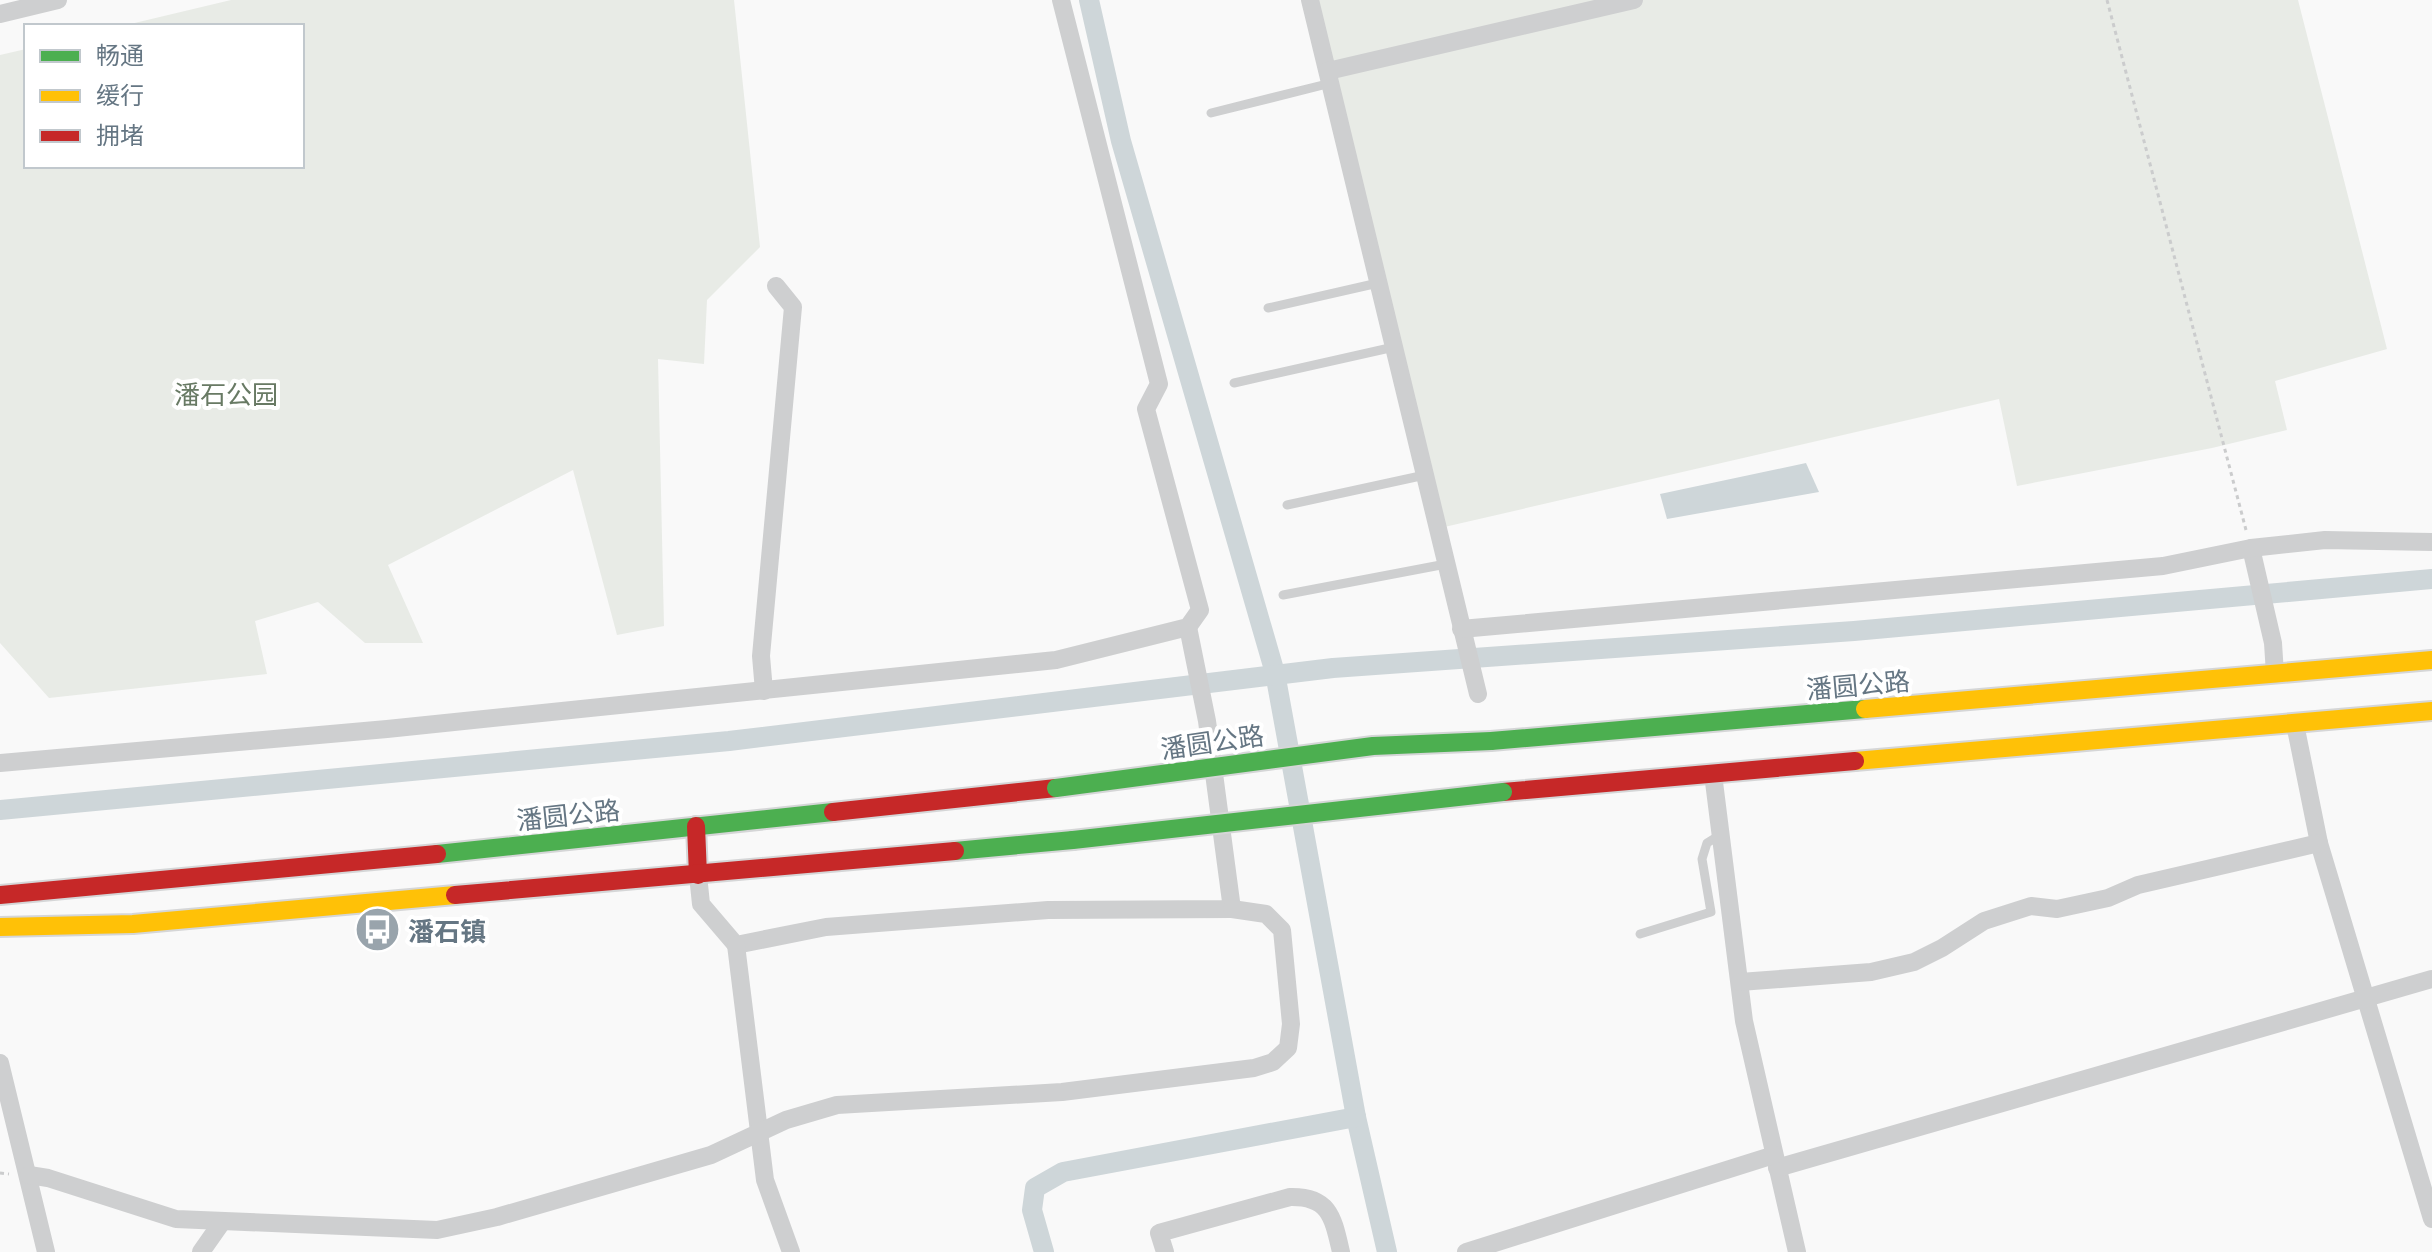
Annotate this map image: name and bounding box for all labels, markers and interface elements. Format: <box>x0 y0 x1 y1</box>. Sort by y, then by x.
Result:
legend <box>24 24 304 168</box>
text: 畅通 <box>96 40 144 69</box>
text: 缓行 <box>96 80 144 109</box>
text: 拥堵 <box>96 120 144 149</box>
park label: 潘石公园 <box>174 378 278 409</box>
street label: 潘圆公路 <box>1805 664 1911 704</box>
street label: 潘圆公路 <box>1158 718 1266 764</box>
street label: 潘圆公路 <box>515 793 621 835</box>
bus stop icon: 潘石镇 <box>353 906 401 954</box>
place label: 潘石镇 <box>408 915 486 946</box>

